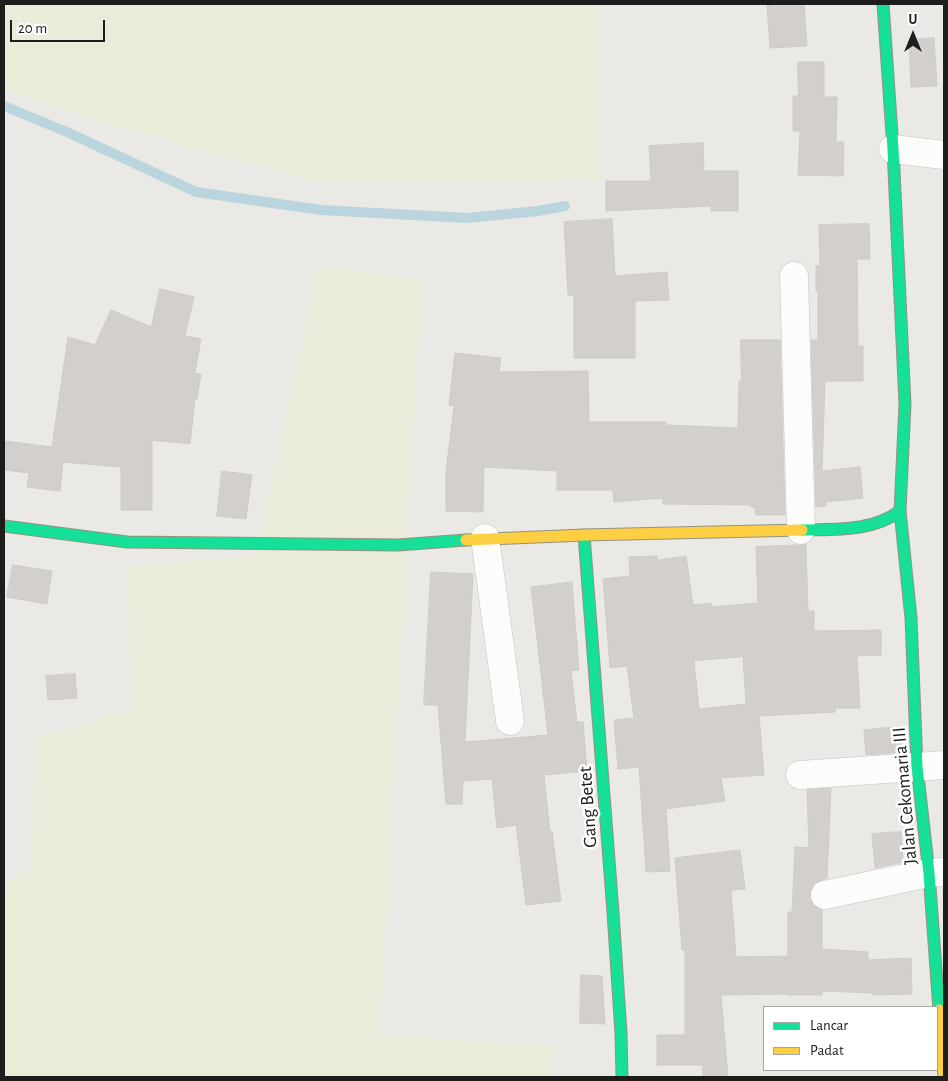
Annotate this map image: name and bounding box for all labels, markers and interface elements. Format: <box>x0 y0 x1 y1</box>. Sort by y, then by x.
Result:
scale bar <box>12 10 108 42</box>
north arrow <box>888 10 938 60</box>
text: U <box>909 13 917 27</box>
text: 20 m <box>18 21 47 36</box>
street label: Jalan Cekomaria III <box>888 726 922 866</box>
street label: Gang Betet <box>574 766 602 848</box>
legend <box>763 1006 938 1071</box>
text: Lancar <box>810 1018 848 1033</box>
text: Padat <box>810 1043 844 1058</box>

